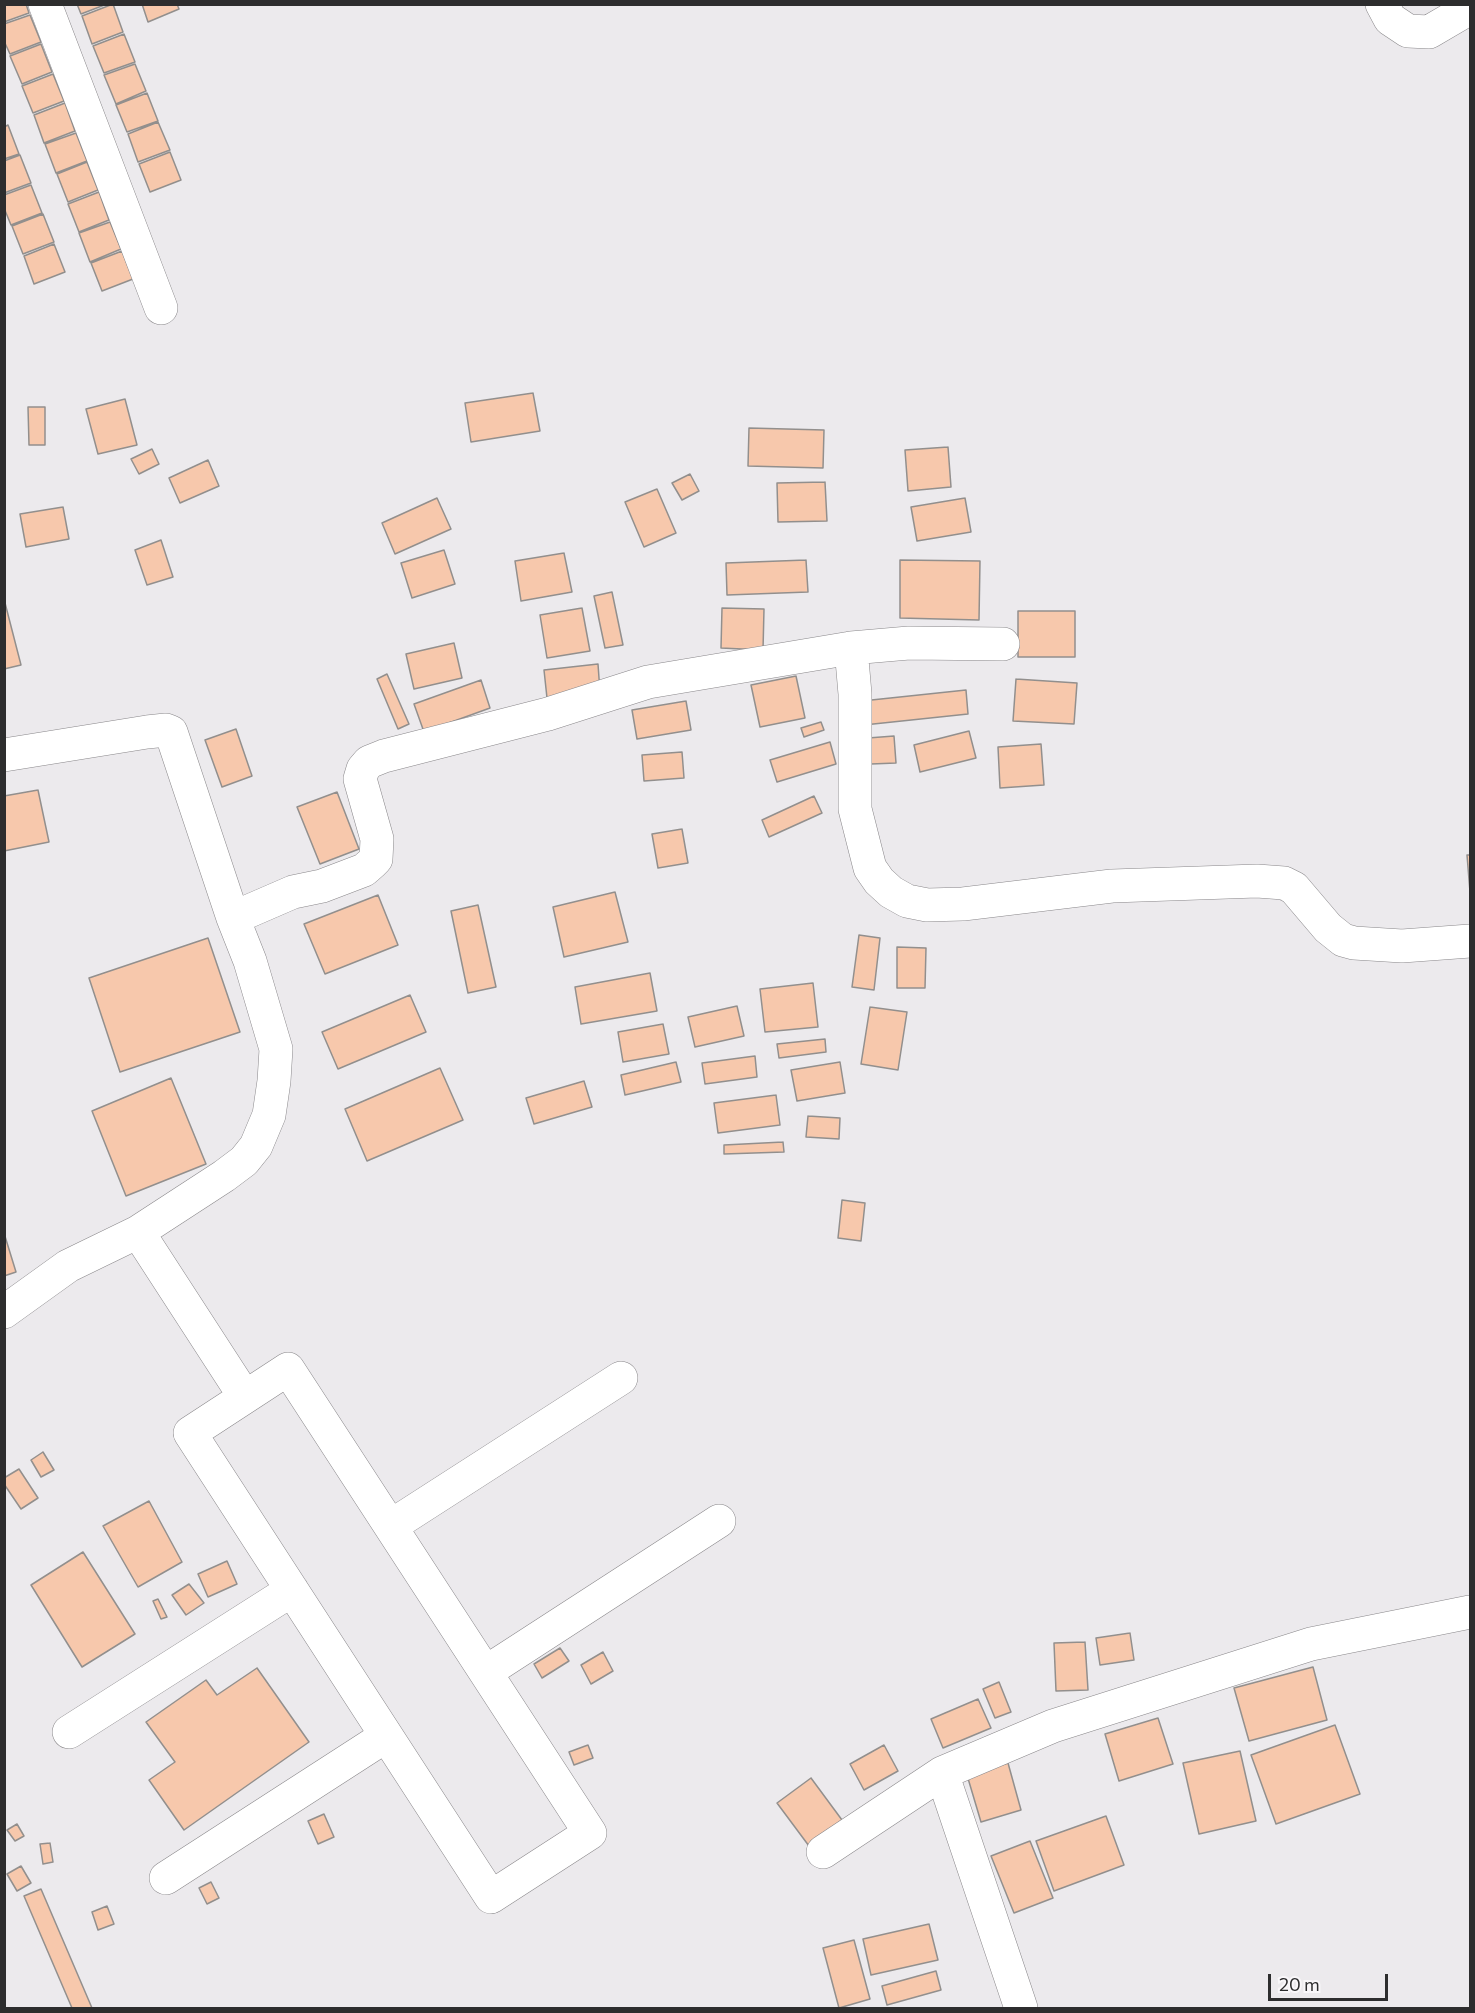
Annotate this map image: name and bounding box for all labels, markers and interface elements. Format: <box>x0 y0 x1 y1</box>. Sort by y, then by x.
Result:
scale bar <box>1271 1962 1391 2000</box>
text: 20 m <box>1279 1973 1320 1995</box>

